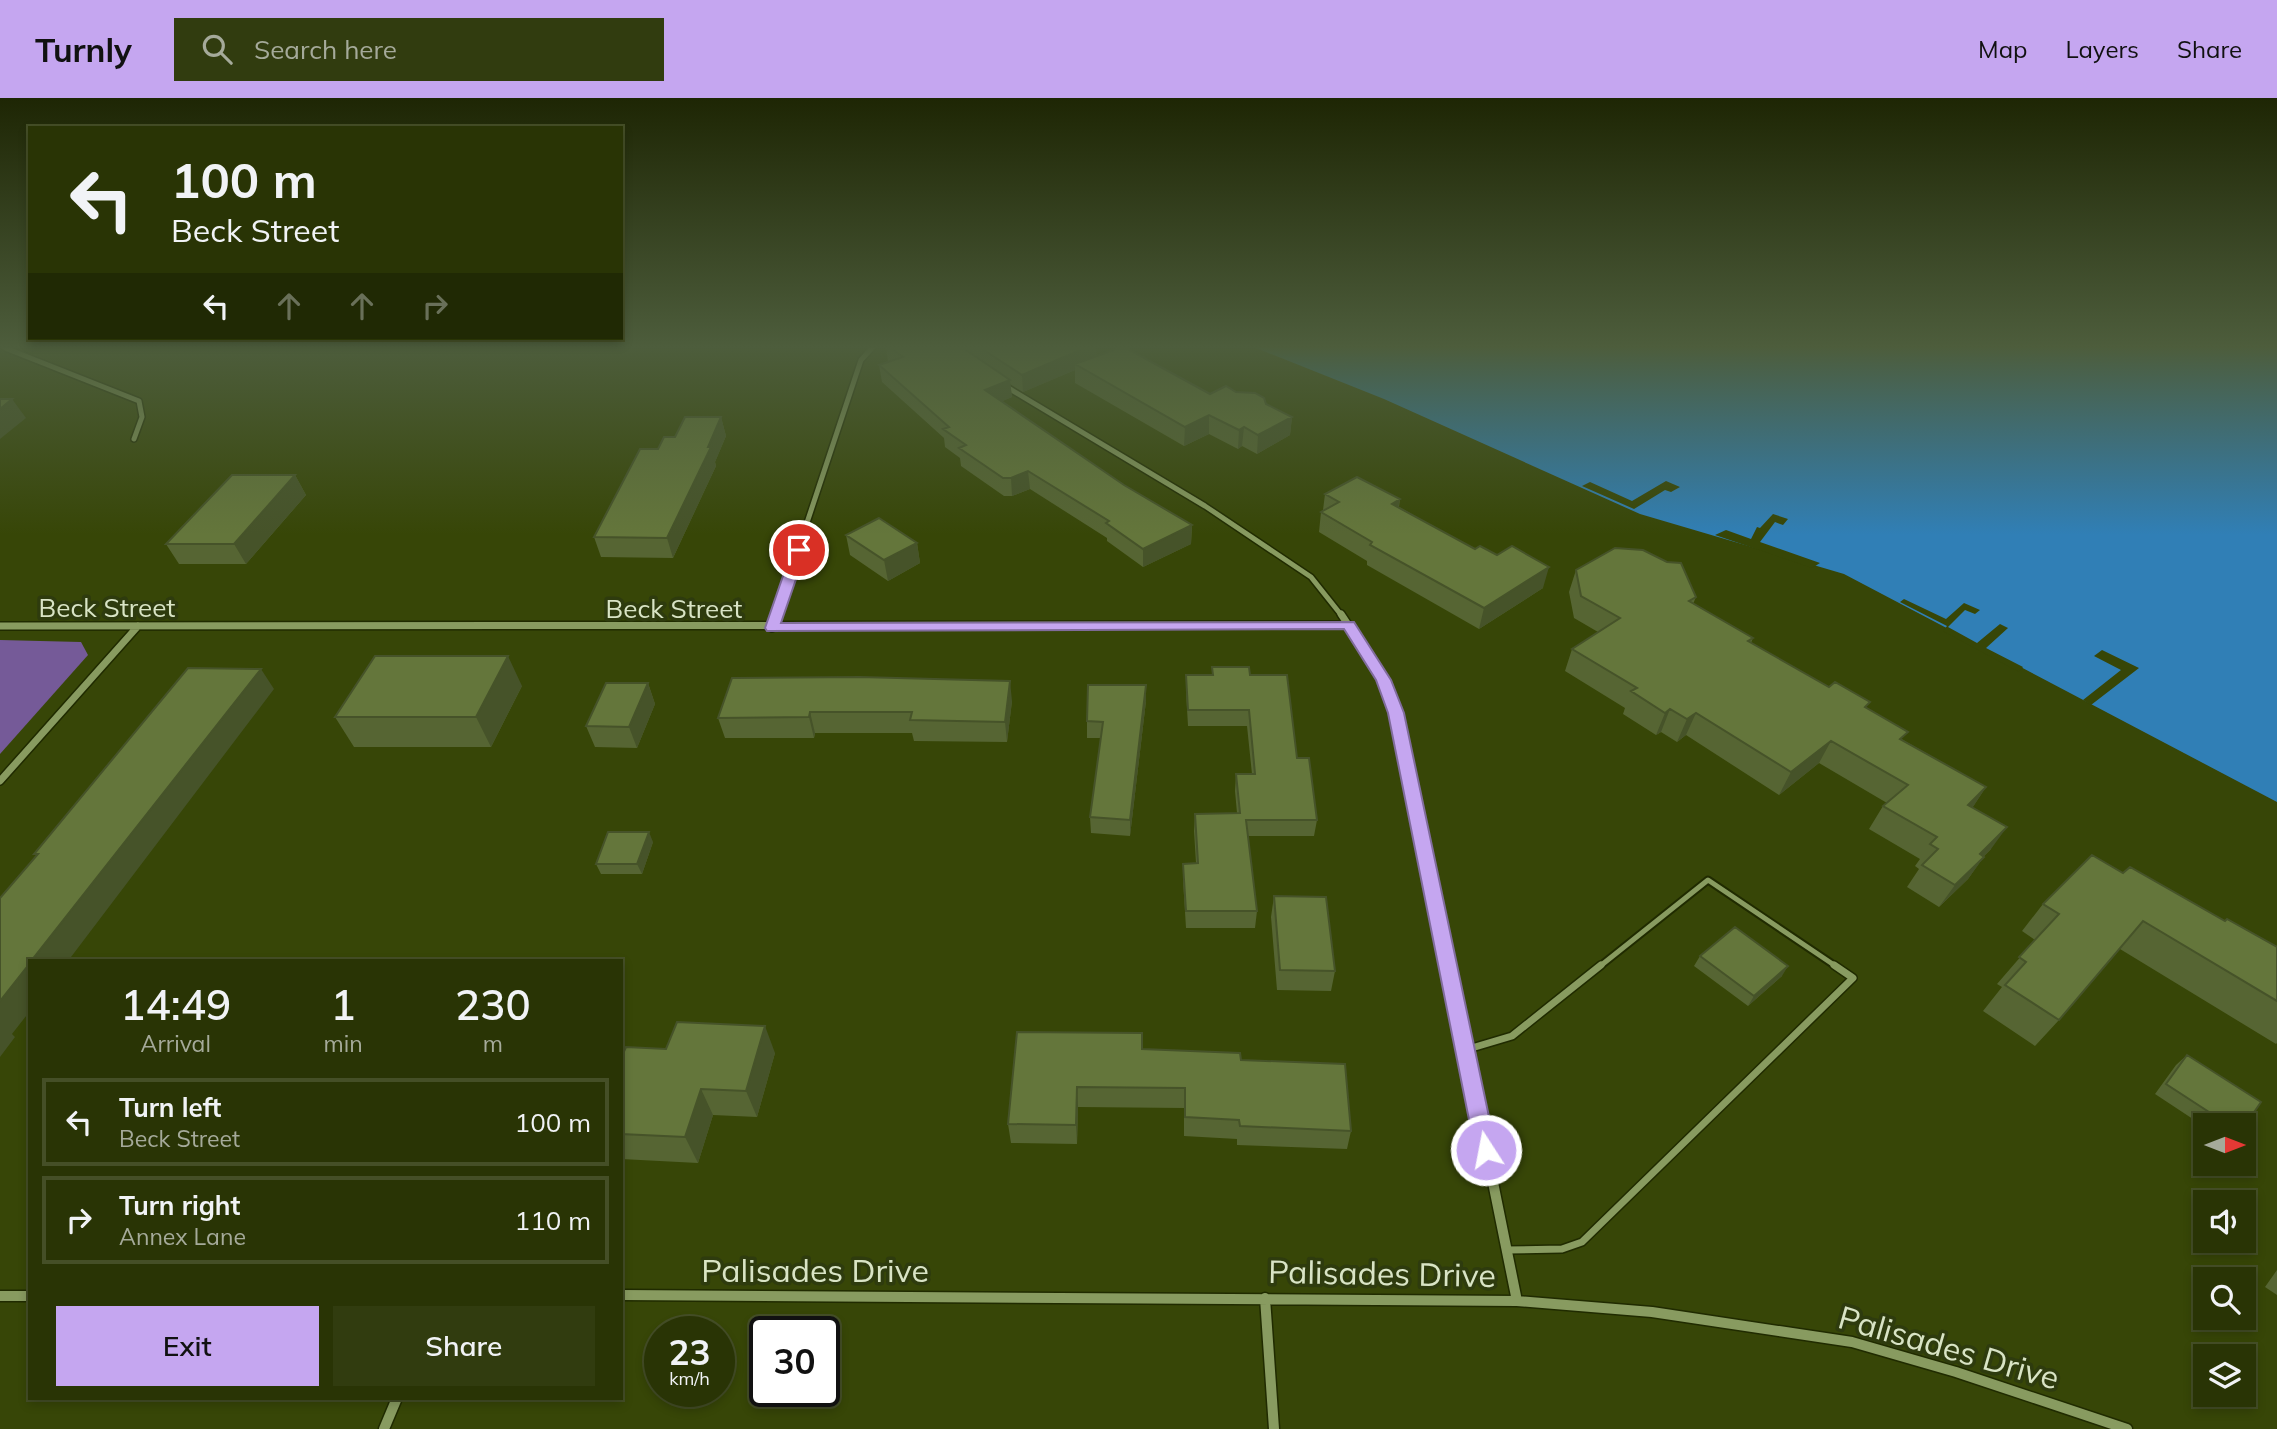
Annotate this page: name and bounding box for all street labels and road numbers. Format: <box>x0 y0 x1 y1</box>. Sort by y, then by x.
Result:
street label: Beck Street <box>39 591 175 624</box>
street label: Beck Street <box>606 592 742 625</box>
street label: Palisades Drive <box>701 1250 929 1290</box>
street label: Palisades Drive <box>1268 1251 1496 1295</box>
street label: Palisades Drive <box>1834 1296 2064 1398</box>

